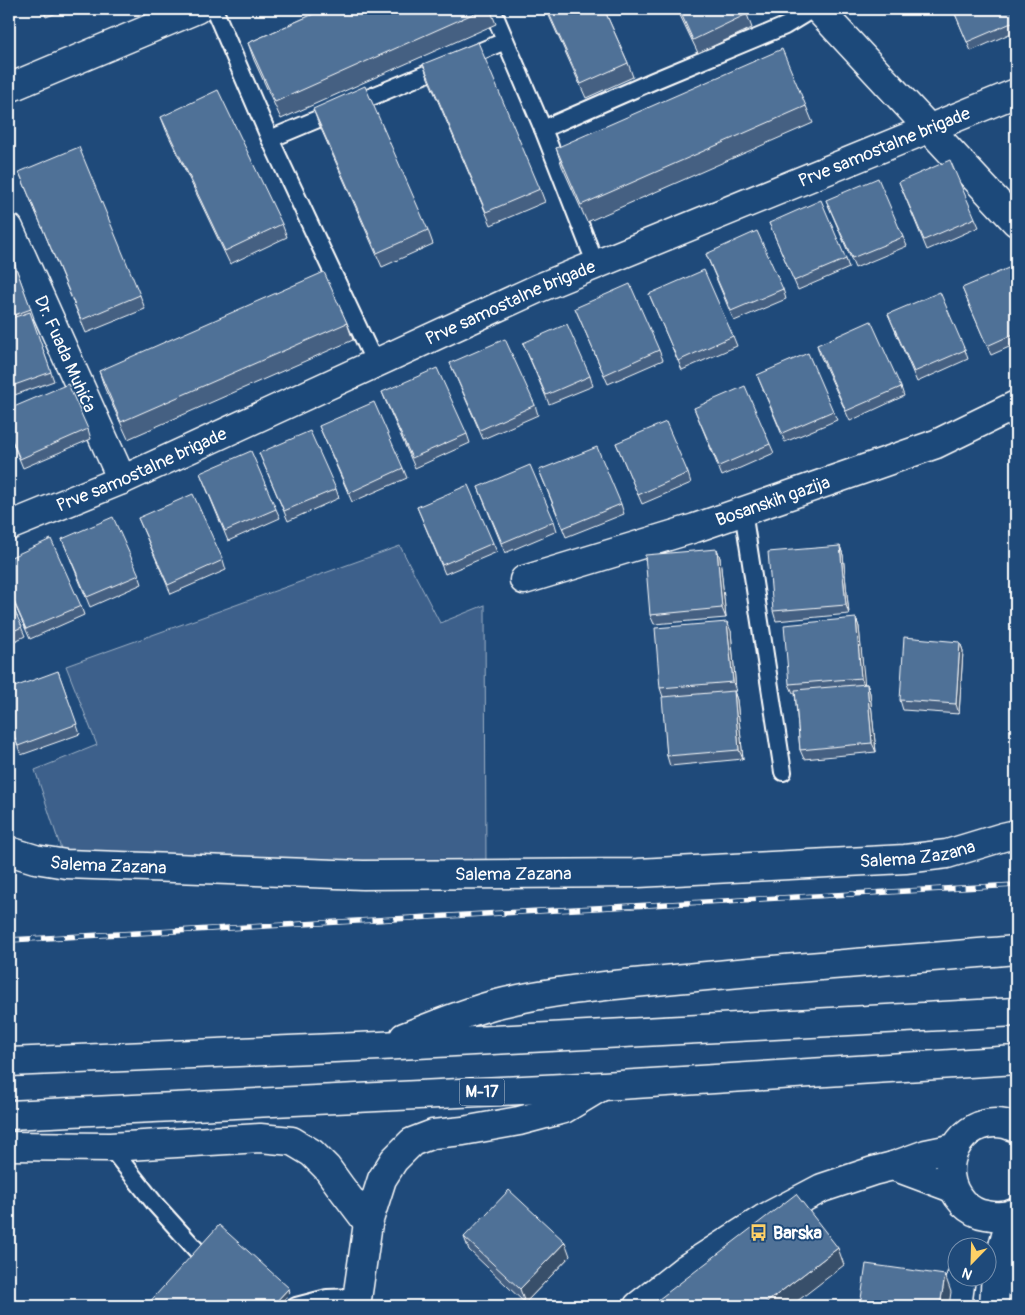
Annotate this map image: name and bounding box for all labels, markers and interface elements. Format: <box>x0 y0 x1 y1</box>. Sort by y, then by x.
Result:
street label: Prve samostalne brigade <box>795 101 974 192</box>
street label: Prve samostalne brigade <box>422 255 599 350</box>
street label: Dr. Fuada Muhića <box>29 292 102 416</box>
street label: Prve samostalne brigade <box>53 422 230 517</box>
street label: Bosanskih gazija <box>712 470 833 531</box>
street label: Salema Zazana <box>859 835 978 873</box>
street label: Salema Zazana <box>48 850 167 879</box>
street label: Salema Zazana <box>455 862 572 886</box>
road number: M-17 <box>460 1078 504 1106</box>
place label: Barska <box>773 1222 823 1245</box>
bus stop icon: Barska <box>749 1223 769 1243</box>
north arrow <box>948 1238 998 1288</box>
text: N <box>959 1264 975 1283</box>

